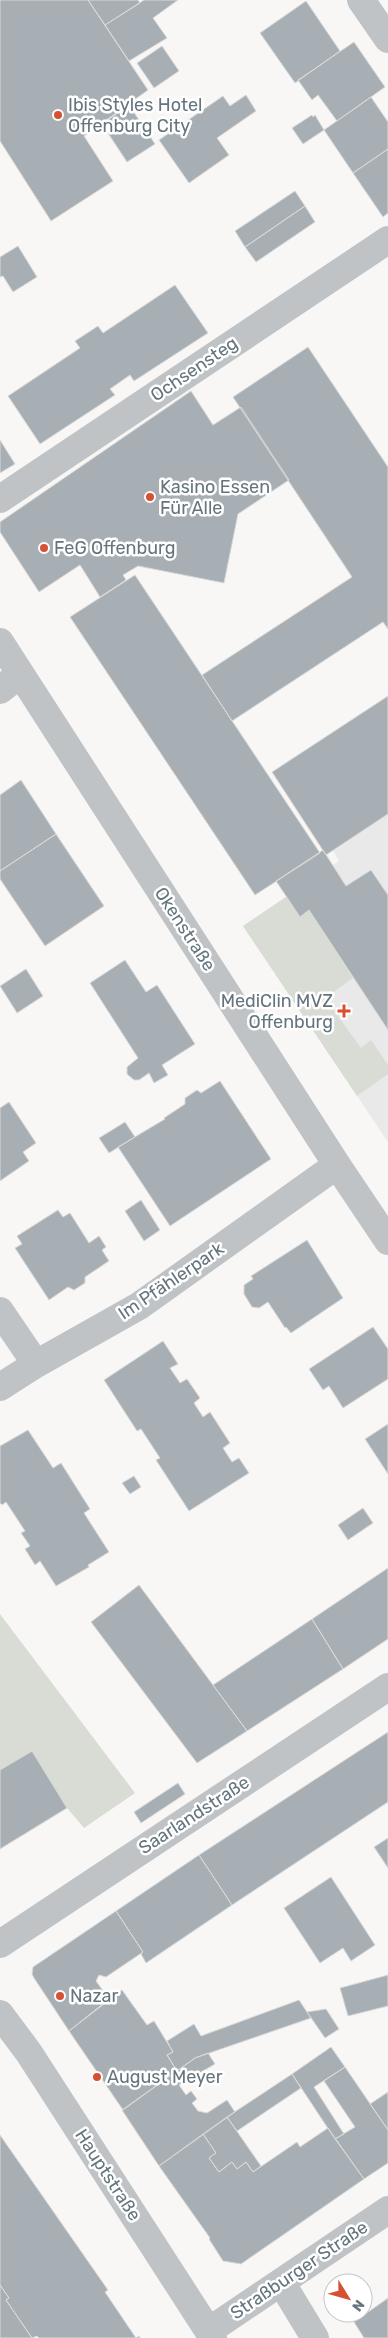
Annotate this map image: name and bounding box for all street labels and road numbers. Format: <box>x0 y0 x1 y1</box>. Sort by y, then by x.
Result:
street label: Ochsensteg <box>146 332 242 406</box>
street label: Okenstraße <box>150 883 220 975</box>
street label: Im Pfählerpark <box>114 1237 229 1324</box>
street label: Saarlandstraße <box>135 1771 253 1859</box>
street label: Hauptstraße <box>70 2125 146 2225</box>
street label: Straßburger Straße <box>226 2216 372 2324</box>

